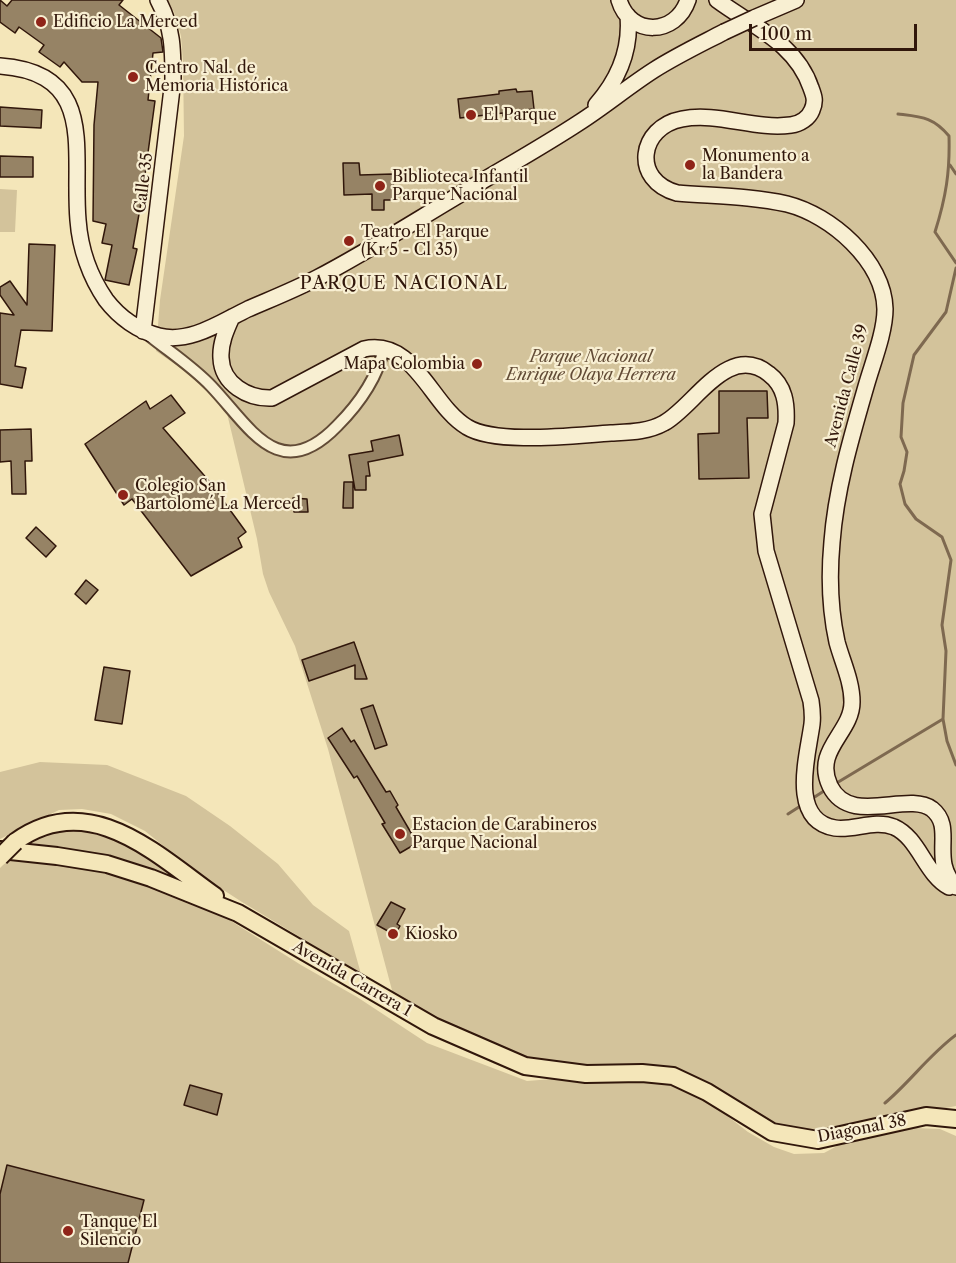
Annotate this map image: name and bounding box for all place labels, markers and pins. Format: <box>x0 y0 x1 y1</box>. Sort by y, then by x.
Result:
place label: Edificio La Merced <box>53 12 198 32</box>
marker: Edificio La Merced <box>34 15 48 29</box>
place label: Centro Nal. de Memoria Histórica <box>145 58 288 96</box>
marker: Centro Nal. de Memoria Histórica <box>126 70 140 84</box>
place label: El Parque <box>483 105 557 125</box>
marker: El Parque <box>464 108 478 122</box>
place label: Monumento a la Bandera <box>702 146 809 184</box>
marker: Monumento a la Bandera <box>683 158 697 172</box>
place label: Biblioteca Infantil Parque Nacional <box>392 167 528 205</box>
marker: Biblioteca Infantil Parque Nacional <box>373 179 387 193</box>
place label: Teatro El Parque (Kr 5 - Cl 35) <box>361 222 489 260</box>
marker: Teatro El Parque (Kr 5 - Cl 35) <box>342 234 356 248</box>
place label: Mapa Colombia <box>343 354 465 374</box>
marker: Mapa Colombia <box>470 357 484 371</box>
place label: Colegio San Bartolomé La Merced <box>135 476 301 514</box>
marker: Colegio San Bartolomé La Merced <box>116 488 130 502</box>
place label: Estacion de Carabineros Parque Nacional <box>412 815 597 853</box>
marker: Estacion de Carabineros Parque Nacional <box>393 827 407 841</box>
place label: Kiosko <box>405 924 458 944</box>
marker: Kiosko <box>386 927 400 941</box>
place label: Tanque El Silencio <box>80 1212 157 1250</box>
marker: Tanque El Silencio <box>61 1224 75 1238</box>

